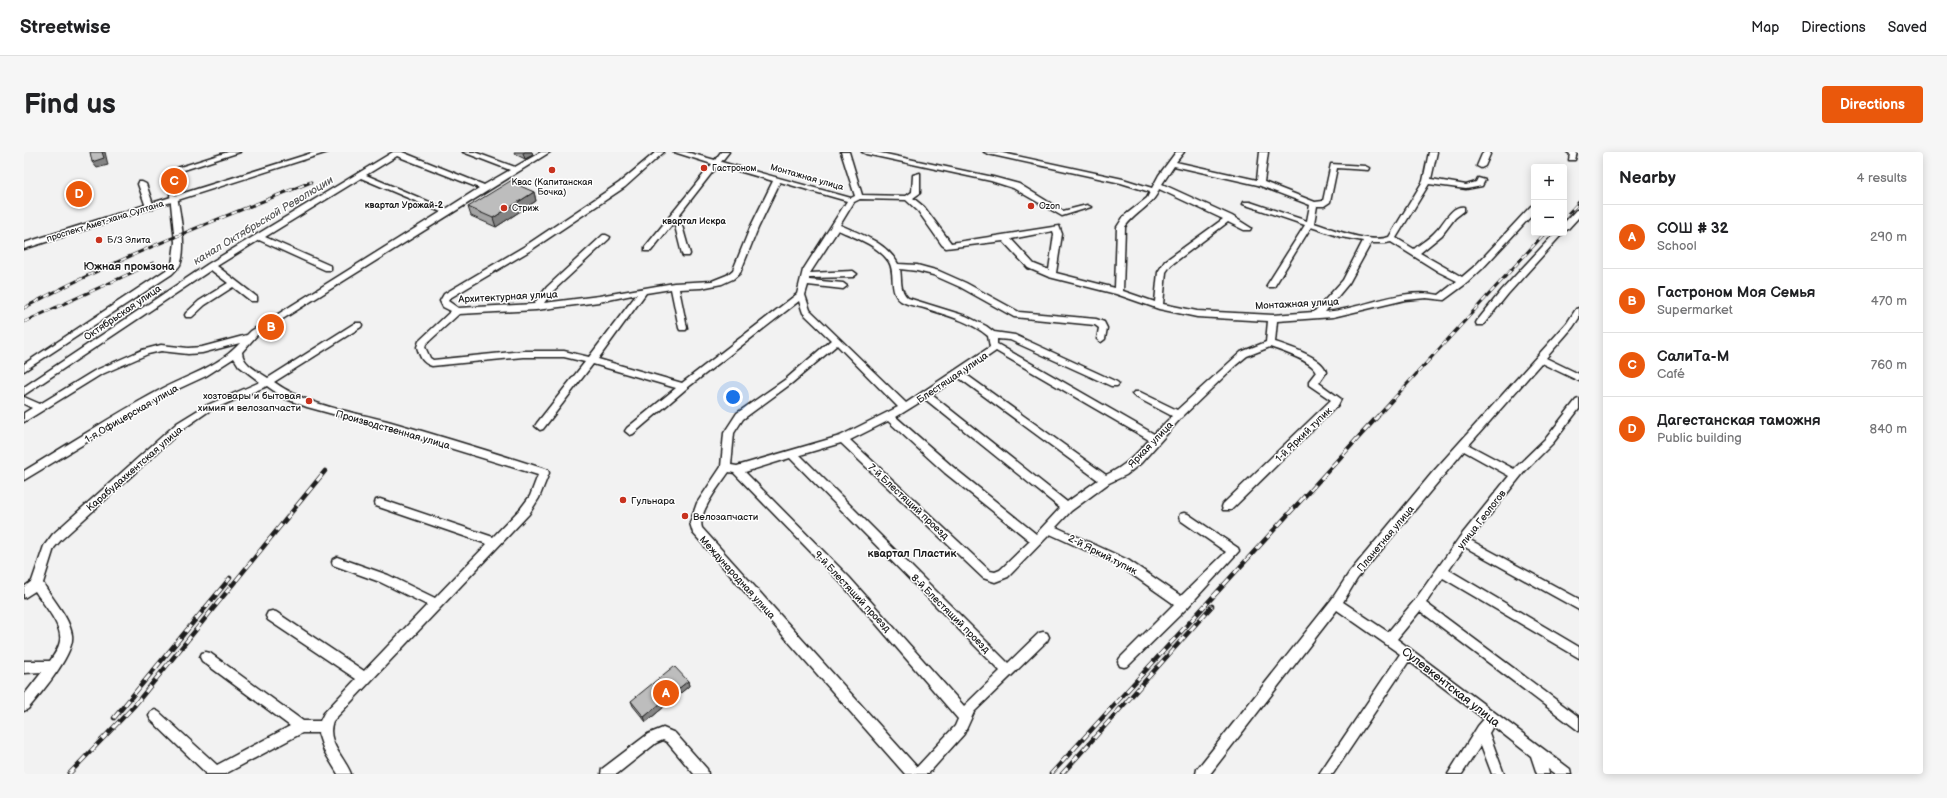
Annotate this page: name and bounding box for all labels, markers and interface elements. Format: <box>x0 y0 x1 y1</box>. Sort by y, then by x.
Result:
text: Streetwise <box>20 16 111 39</box>
text: Map <box>1751 19 1779 36</box>
text: Directions <box>1801 19 1866 36</box>
text: Saved <box>1888 19 1927 36</box>
button: Directions <box>1822 86 1923 123</box>
text: Find us <box>24 88 116 121</box>
street label: Монтажная улица <box>769 162 845 193</box>
marker: Гастроном <box>699 163 709 173</box>
place label: Гастроном <box>712 163 756 174</box>
map controls <box>1531 164 1567 236</box>
button: + <box>1531 164 1567 200</box>
marker: Квас (Капитанская Бочка) <box>547 165 557 175</box>
pin: C <box>161 166 187 196</box>
text: Nearby <box>1619 168 1676 188</box>
text: 4 results <box>1857 170 1907 186</box>
water label: канал Октябрьской Революции <box>191 173 336 267</box>
place label: Квас (Капитанская Бочка) <box>511 177 593 198</box>
pin: D <box>66 179 92 209</box>
street label: проспект Амет-хана Султана <box>45 198 166 245</box>
district label: квартал Урожай-2 <box>365 200 444 211</box>
button: − <box>1531 200 1567 236</box>
marker: Ozon <box>1026 201 1036 211</box>
place label: Ozon <box>1039 201 1060 212</box>
marker: Стриж <box>499 203 509 213</box>
place label: Стриж <box>512 203 539 214</box>
district label: квартал Искра <box>662 216 727 227</box>
text: СОШ # 32 <box>1657 219 1729 238</box>
text: A <box>1628 229 1636 245</box>
text: 290 m <box>1870 229 1907 245</box>
marker: Б/З Элита <box>94 235 104 245</box>
place label: Б/З Элита <box>107 235 151 246</box>
text: School <box>1657 238 1697 254</box>
district label: Южная промзона <box>84 260 175 273</box>
street label: Октябрьская улица <box>82 282 164 343</box>
text: Гастроном Моя Семья <box>1657 283 1816 302</box>
street label: Архитектурная улица <box>457 288 558 306</box>
text: B <box>1627 293 1637 309</box>
text: 470 m <box>1871 293 1907 309</box>
street label: Монтажная улица <box>1255 296 1339 312</box>
text: Supermarket <box>1657 302 1733 318</box>
pin: B <box>258 312 284 342</box>
text: СалиТа-М <box>1657 347 1729 366</box>
street label: Блестящая улица <box>915 350 991 406</box>
text: C <box>1627 357 1637 373</box>
text: 760 m <box>1871 357 1907 373</box>
text: Café <box>1657 366 1685 382</box>
street label: 1-я Офицерская улица <box>83 382 180 446</box>
your location <box>723 387 743 407</box>
place label: хозтовары и бытовая химия и велозапчасти <box>198 390 301 414</box>
marker: хозтовары и бытовая химия и велозапчасти <box>304 396 314 406</box>
street label: 1-й Яркий тупик <box>1273 404 1335 465</box>
street label: Производственная улица <box>334 408 451 452</box>
text: Дагестанская таможня <box>1657 411 1821 430</box>
street label: Яркая улица <box>1126 419 1176 470</box>
text: D <box>1627 421 1637 437</box>
text: 840 m <box>1870 421 1907 437</box>
street label: Карабудахкентская улица <box>84 424 185 514</box>
text: Public building <box>1657 430 1742 446</box>
street label: 7-й Блестящий проезд <box>866 461 951 542</box>
street label: улица Геологов <box>1455 487 1509 552</box>
marker: Гульнара <box>618 495 628 505</box>
place label: Гульнара <box>631 495 675 507</box>
street label: Планетная улица <box>1355 503 1417 574</box>
marker: Велозапчасти <box>680 511 690 521</box>
place label: Велозапчасти <box>693 511 758 523</box>
street label: 2-й Яркий тупик <box>1066 532 1140 578</box>
street label: Международная улица <box>697 534 778 622</box>
district label: квартал Пластик <box>868 547 957 560</box>
street label: 9-й Блестящий проезд <box>812 549 893 635</box>
street label: 8-й Блестящий проезд <box>908 572 992 656</box>
street label: Сулевкентская улица <box>1398 644 1503 731</box>
pin: A <box>653 678 679 708</box>

